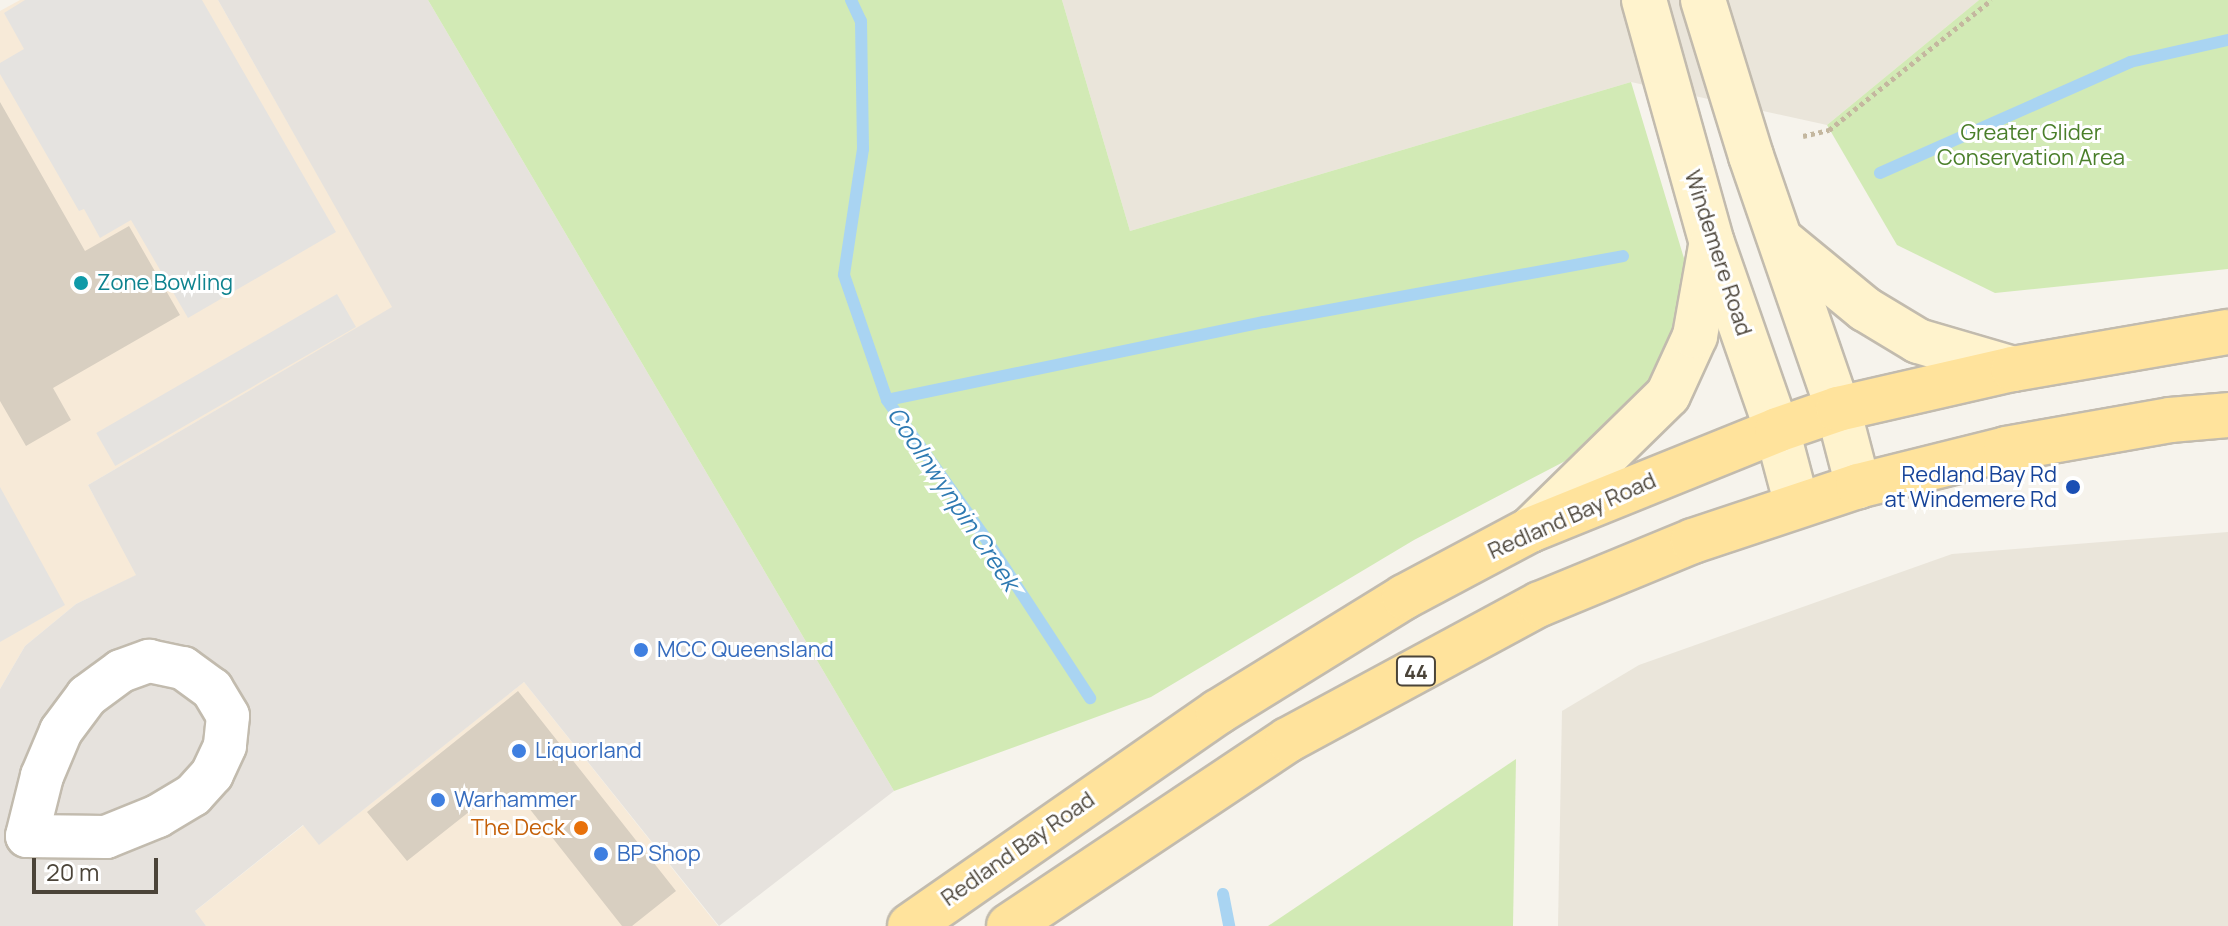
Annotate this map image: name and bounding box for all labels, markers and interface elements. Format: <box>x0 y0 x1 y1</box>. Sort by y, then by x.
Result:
park label: Greater Glider Conservation Area <box>1937 119 2125 170</box>
street label: Windemere Road <box>1679 167 1757 339</box>
place label: Zone Bowling <box>97 270 233 296</box>
marker: Zone Bowling <box>72 274 90 292</box>
water label: Coolnwynpin Creek <box>882 401 1026 595</box>
place label: Redland Bay Rd at Windemere Rd <box>1884 461 2057 512</box>
street label: Redland Bay Road <box>1484 467 1660 565</box>
marker: Redland Bay Rd at Windemere Rd <box>2064 478 2082 496</box>
place label: MCC Queensland <box>657 637 834 663</box>
marker: MCC Queensland <box>632 641 650 659</box>
road number: 44 <box>1394 655 1438 687</box>
place label: Liquorland <box>535 738 642 764</box>
marker: Liquorland <box>510 742 528 760</box>
street label: Redland Bay Road <box>936 786 1100 912</box>
place label: Warhammer <box>454 787 577 813</box>
marker: Warhammer <box>429 791 447 809</box>
place label: The Deck <box>471 815 565 841</box>
marker: The Deck <box>572 819 590 837</box>
place label: BP Shop <box>617 841 701 867</box>
scale bar <box>36 842 162 892</box>
marker: BP Shop <box>592 845 610 863</box>
text: 20 m <box>46 855 99 888</box>

